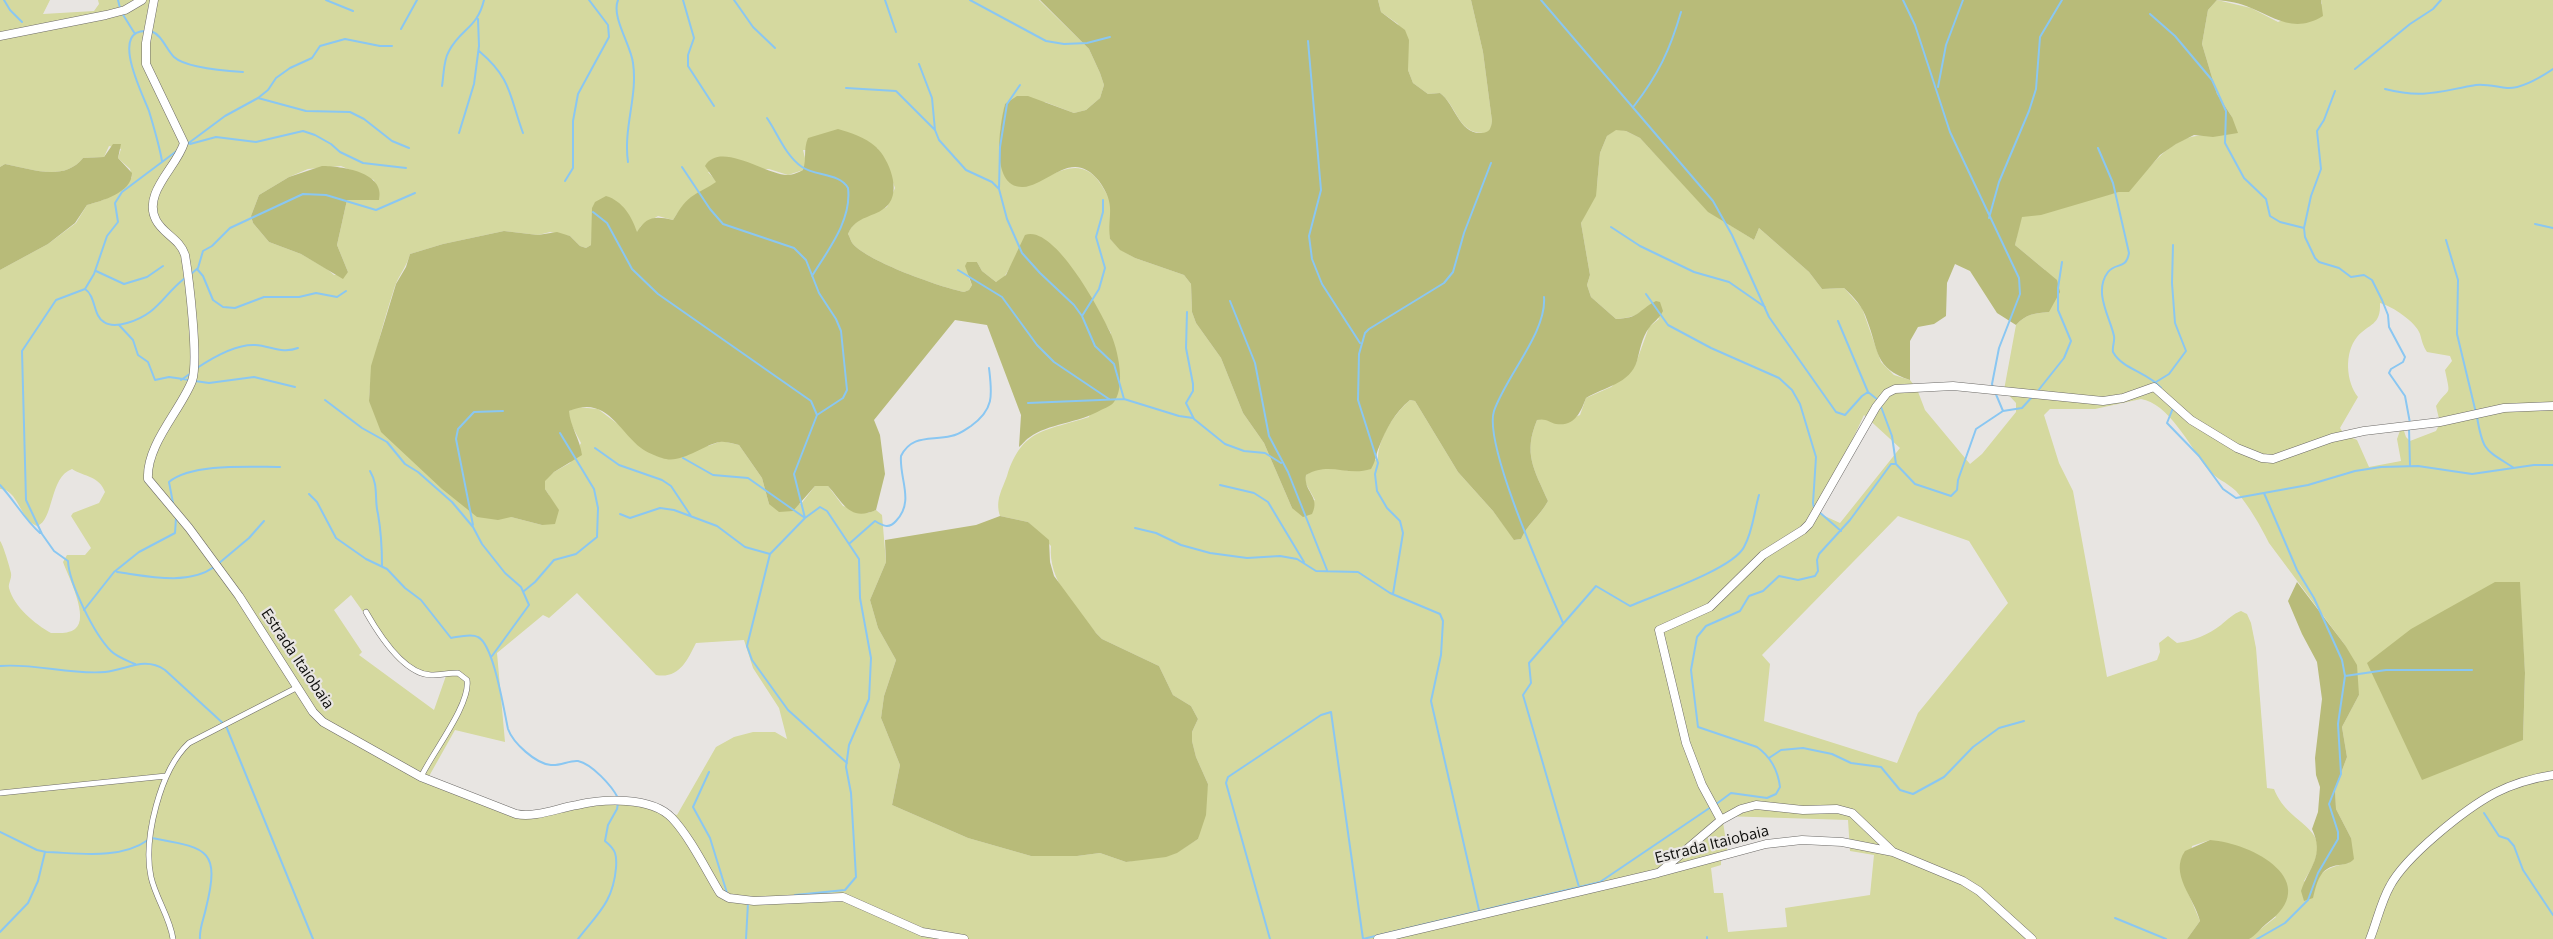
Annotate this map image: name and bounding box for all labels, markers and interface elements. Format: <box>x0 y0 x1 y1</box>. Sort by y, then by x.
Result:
street label: Estrada Itaiobaia <box>257 605 337 713</box>
street label: Estrada Itaiobaia <box>1653 822 1771 868</box>

